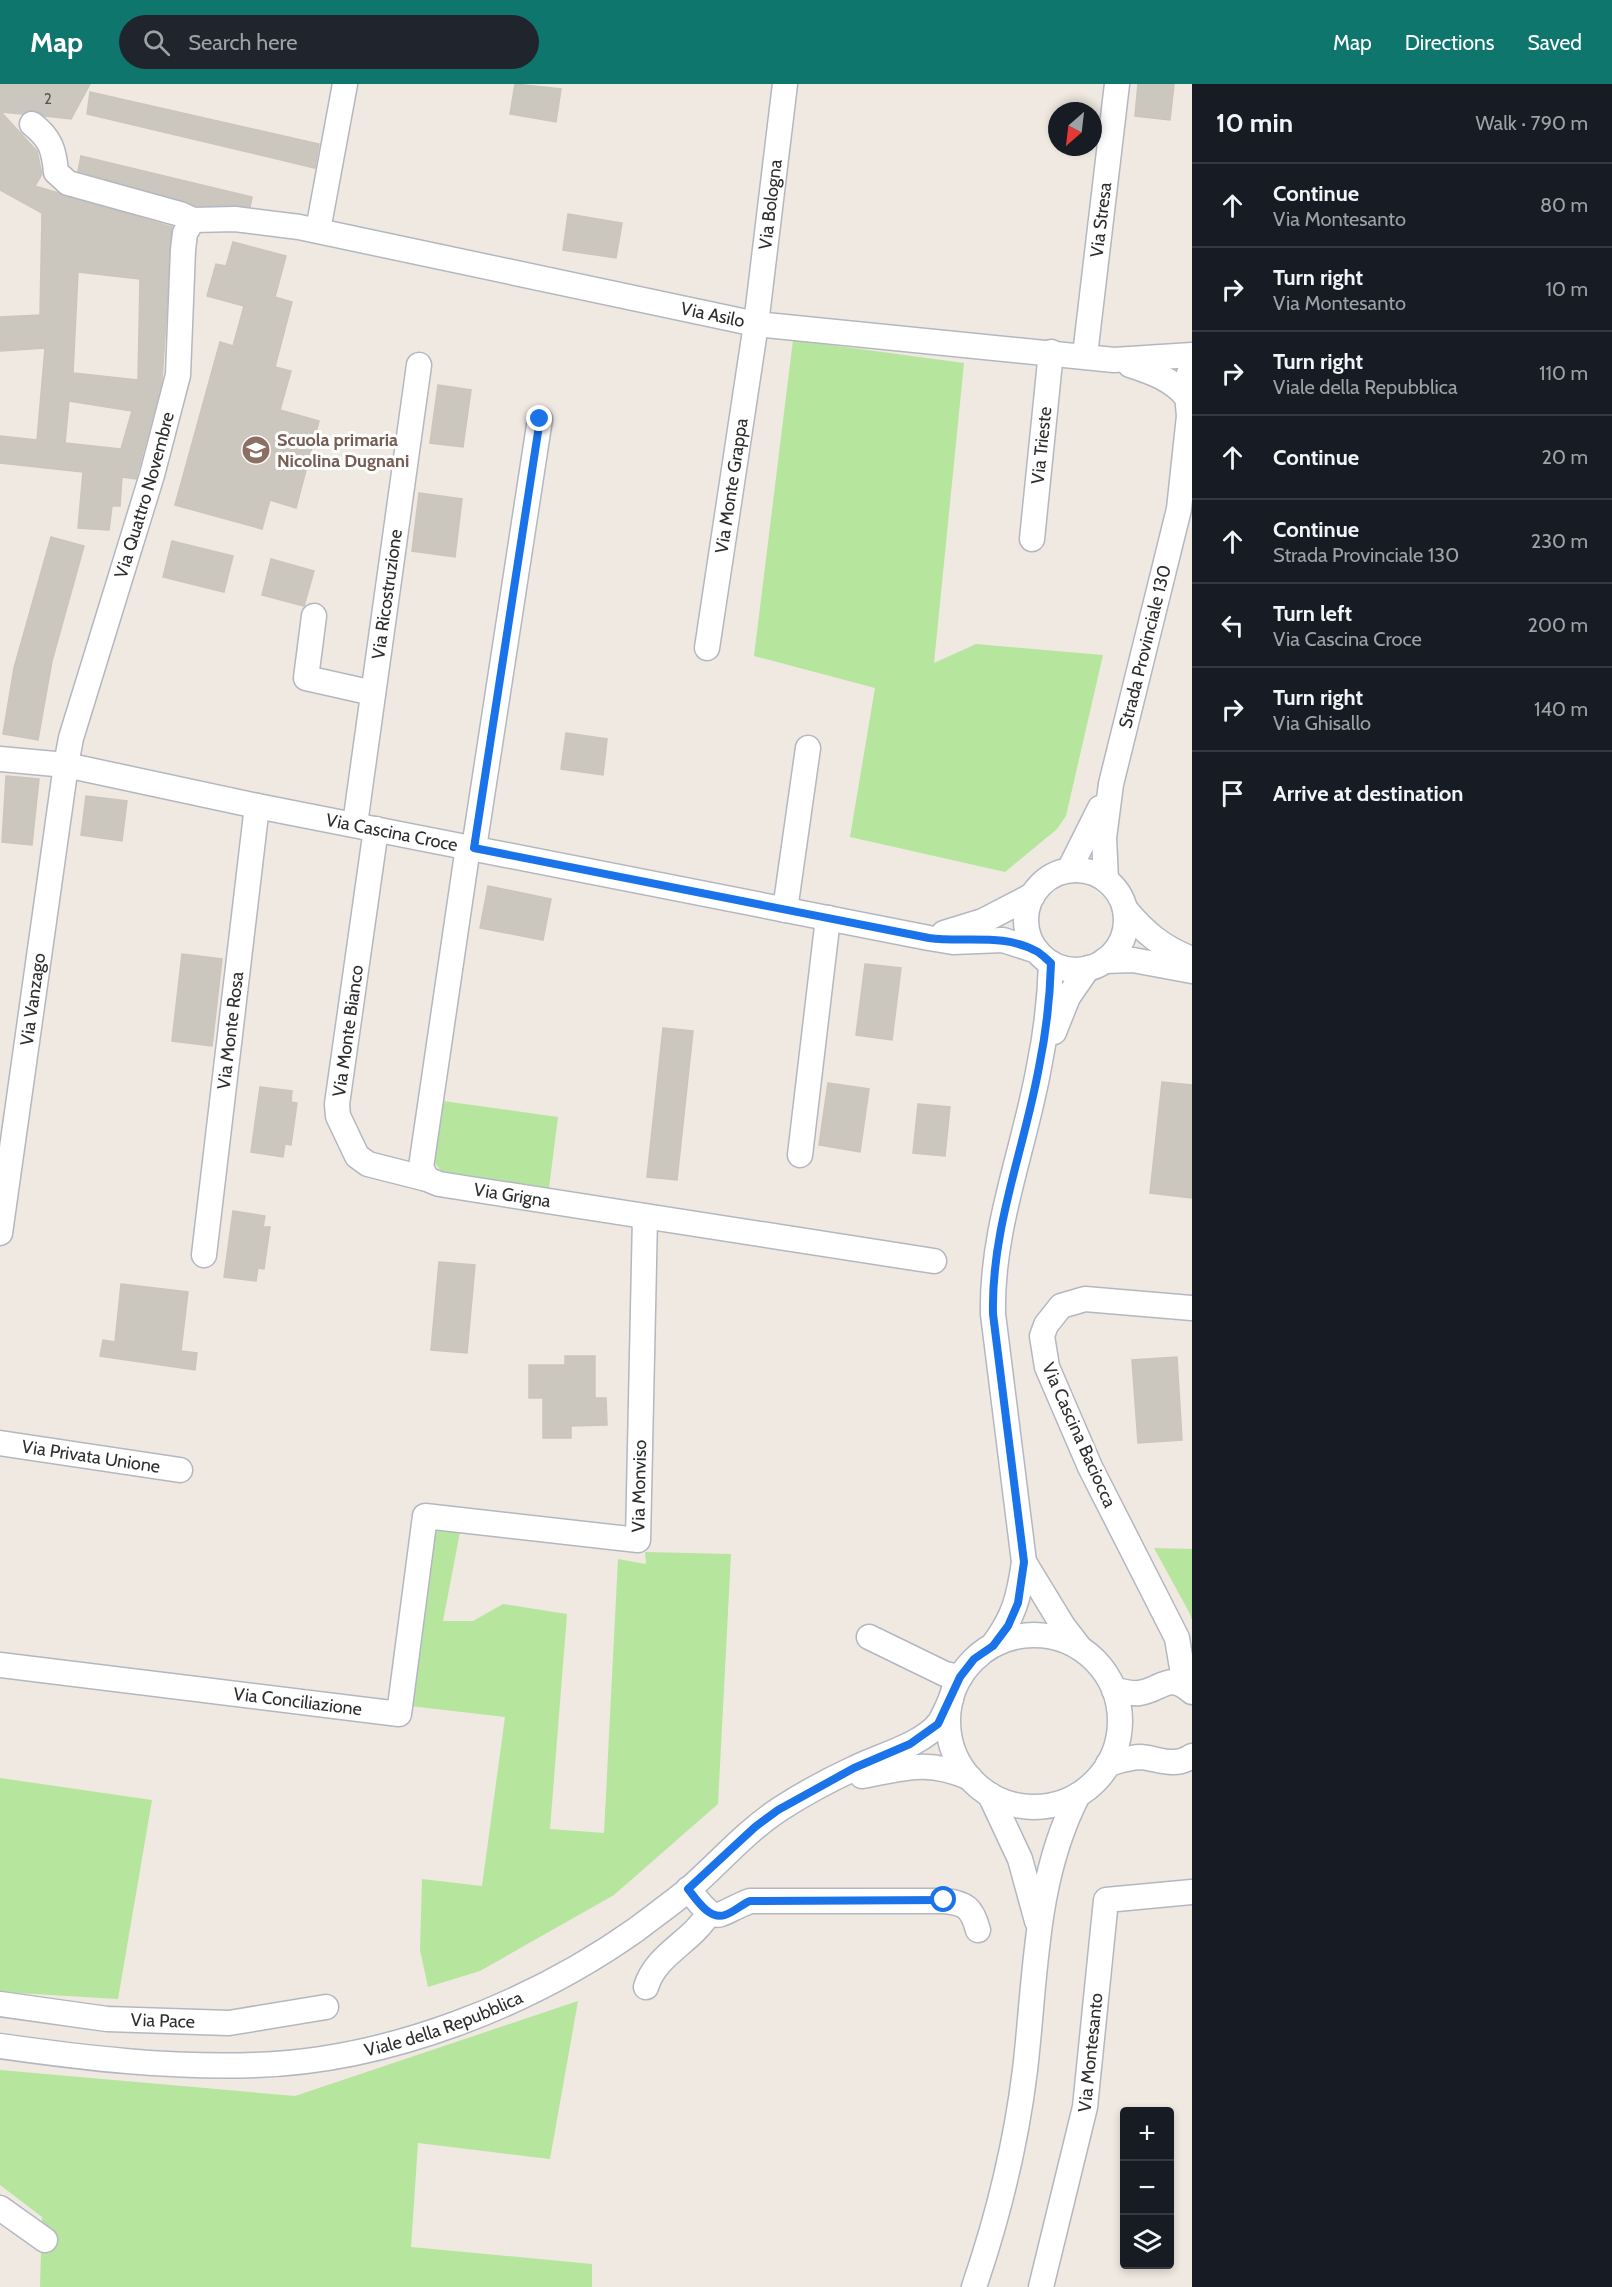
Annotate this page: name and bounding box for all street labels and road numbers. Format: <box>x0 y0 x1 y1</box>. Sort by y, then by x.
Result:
street label: Via Bologna <box>754 158 787 251</box>
street label: Via Stresa <box>1086 181 1116 259</box>
street label: Via Asilo <box>679 297 747 332</box>
street label: Via Trieste <box>1027 406 1056 485</box>
street label: Via Quattro Novembre <box>110 410 179 581</box>
street label: Via Monte Grappa <box>710 416 753 555</box>
street label: Via Ricostruzione <box>367 528 407 661</box>
street label: Strada Provinciale 130 <box>1114 563 1176 731</box>
street label: Via Cascina Croce <box>324 809 460 856</box>
street label: Via Vanzago <box>16 951 50 1047</box>
street label: Via Monte Bianco <box>328 964 368 1098</box>
street label: Via Monte Rosa <box>213 970 248 1091</box>
street label: Via Grigna <box>472 1179 553 1212</box>
street label: Via Cascina Baciocca <box>1037 1359 1121 1511</box>
street label: Via Privata Unione <box>20 1435 162 1478</box>
street label: Via Monviso <box>627 1439 651 1533</box>
street label: Via Conciliazione <box>232 1683 363 1720</box>
street label: Viale della Repubblica <box>362 1986 527 2061</box>
street label: Via Montesanto <box>1074 1992 1108 2113</box>
street label: Via Pace <box>130 2009 195 2033</box>

